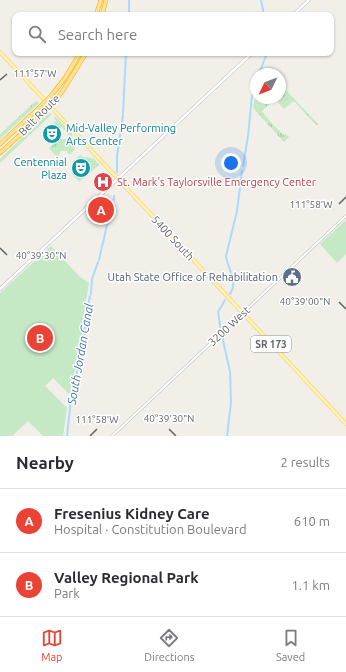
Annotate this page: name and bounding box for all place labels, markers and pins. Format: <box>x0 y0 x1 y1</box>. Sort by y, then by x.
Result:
place label: Mid-Valley Performing Arts Center <box>66 122 176 147</box>
theatre icon: Mid-Valley Performing Arts Center <box>41 123 63 145</box>
place label: Centennial Plaza <box>14 156 67 181</box>
theatre icon: Centennial Plaza <box>70 157 92 179</box>
hospital icon: St. Mark's Taylorsville Emergency Center <box>92 171 114 193</box>
place label: St. Mark's Taylorsville Emergency Center <box>117 176 317 188</box>
pin: A <box>88 195 114 225</box>
public building icon: Utah State Office of Rehabilitation <box>281 266 303 288</box>
place label: Utah State Office of Rehabilitation <box>108 271 278 283</box>
pin: B <box>27 323 53 353</box>

